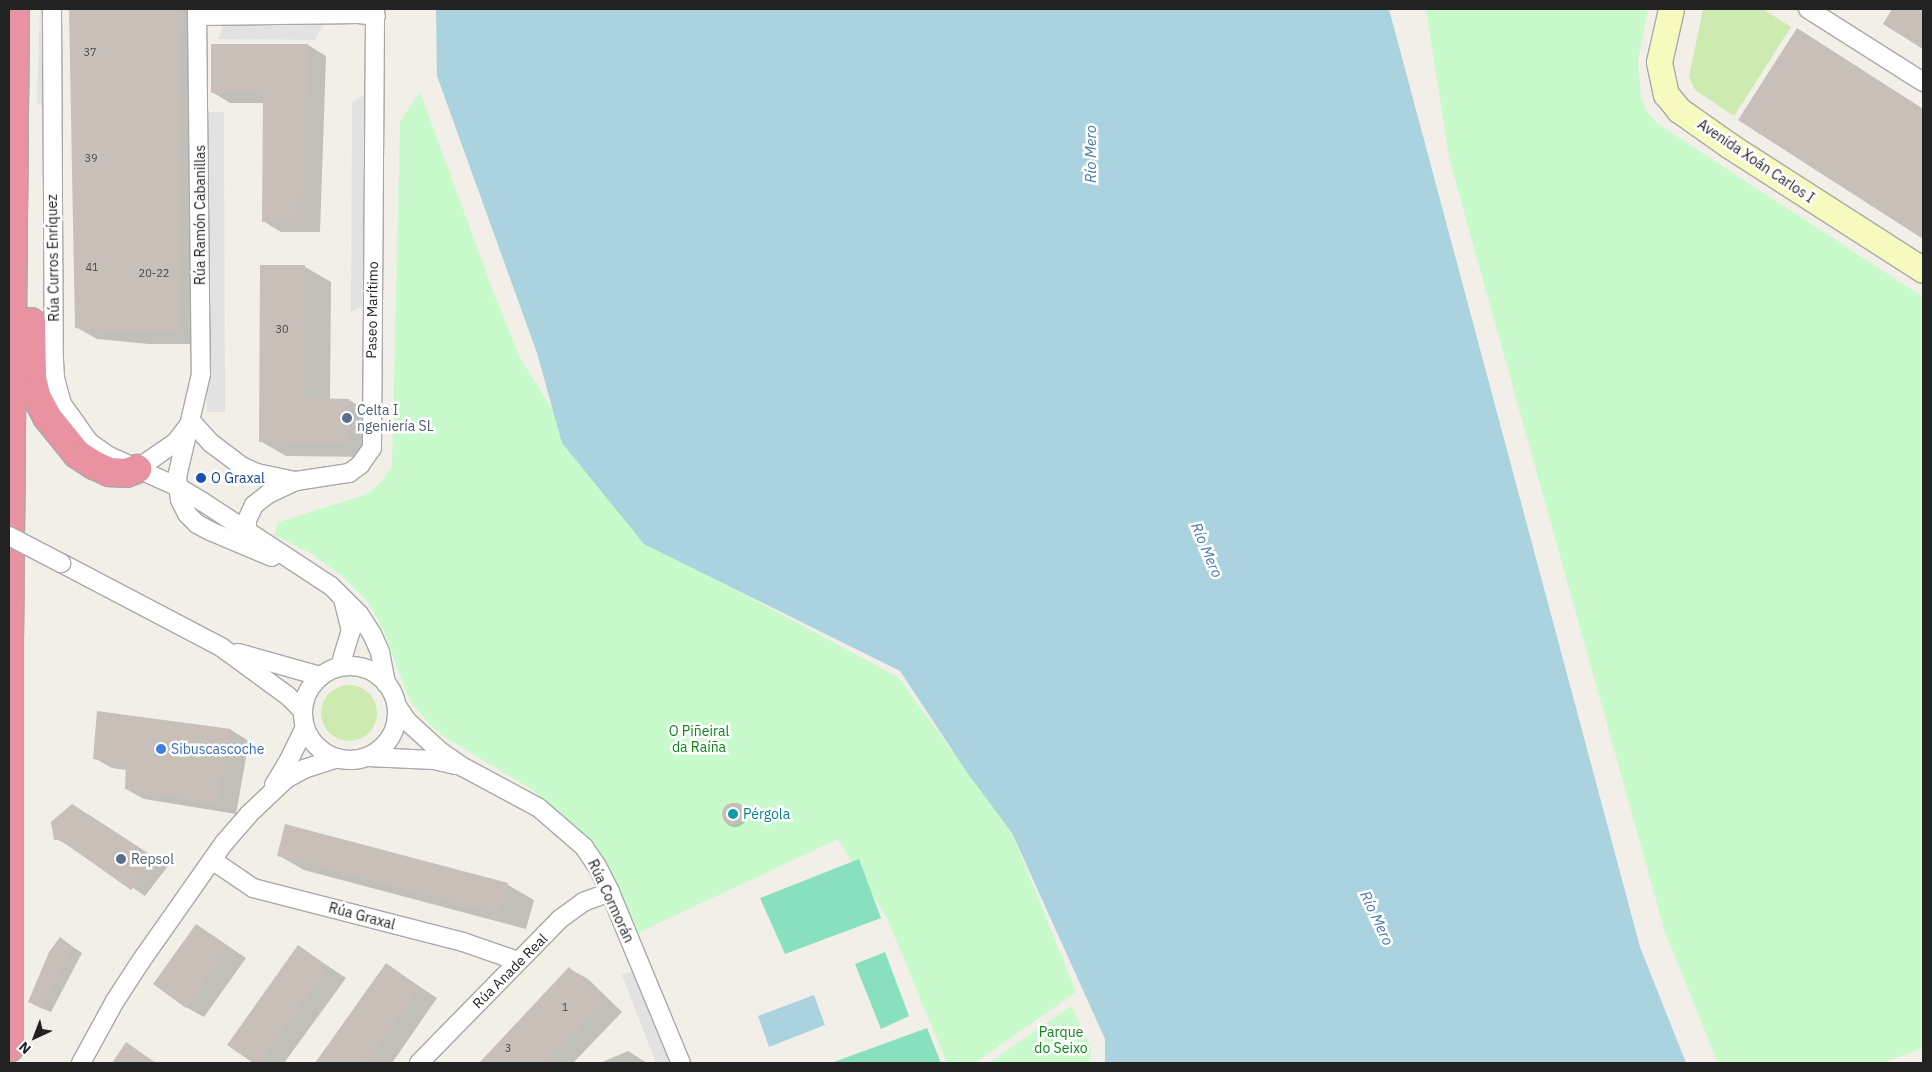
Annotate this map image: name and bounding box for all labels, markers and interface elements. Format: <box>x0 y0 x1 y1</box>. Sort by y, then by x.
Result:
house number: 37 <box>83 45 97 59</box>
street label: Avenida Xoán Carlos I <box>1694 116 1818 206</box>
water label: Río Mero <box>1082 125 1100 183</box>
street label: Rúa Ramón Cabanillas <box>192 145 208 285</box>
house number: 39 <box>84 151 98 165</box>
street label: Rúa Curros Enríquez <box>43 194 63 322</box>
house number: 41 <box>85 260 99 274</box>
street label: Paseo Marítimo <box>363 261 381 359</box>
house number: 20-22 <box>139 266 169 280</box>
house number: 30 <box>275 322 289 336</box>
place label: Celta I ngeniería SL <box>357 402 434 434</box>
marker: Celta I ngeniería SL <box>341 412 353 424</box>
place label: O Graxal <box>211 470 265 486</box>
marker: O Graxal <box>195 472 207 484</box>
water label: Río Mero <box>1187 520 1227 580</box>
park label: O Piñeiral da Raíña <box>669 723 729 756</box>
place label: Sibuscascoche <box>171 741 264 757</box>
marker: Sibuscascoche <box>155 743 167 755</box>
place label: Pérgola <box>743 806 790 822</box>
marker: Pérgola <box>727 808 739 820</box>
place label: Repsol <box>131 851 174 867</box>
marker: Repsol <box>115 853 127 865</box>
street label: Rúa Cormorán <box>584 857 638 945</box>
water label: Río Mero <box>1357 888 1397 948</box>
street label: Rúa Graxal <box>327 899 397 933</box>
street label: Rúa Anade Real <box>469 930 551 1012</box>
house number: 1 <box>562 1000 568 1014</box>
north arrow <box>10 1012 60 1062</box>
park label: Parque do Seixo <box>1034 1024 1088 1056</box>
text: N <box>15 1038 35 1058</box>
house number: 3 <box>505 1041 511 1055</box>

